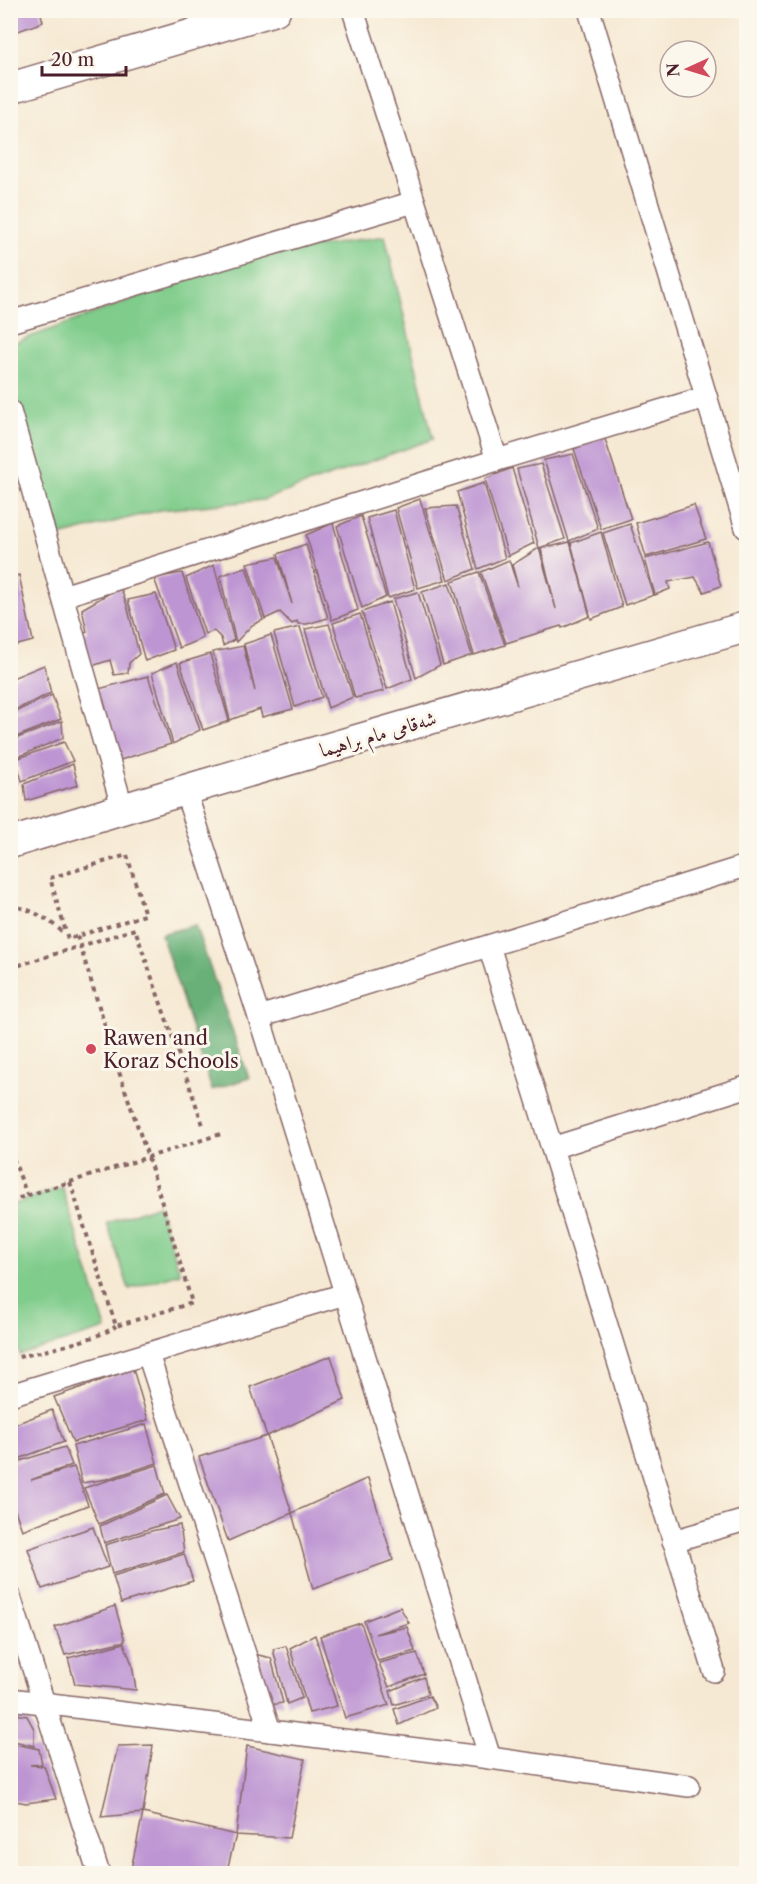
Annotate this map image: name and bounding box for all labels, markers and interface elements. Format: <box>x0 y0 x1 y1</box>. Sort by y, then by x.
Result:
scale bar <box>42 39 126 77</box>
north arrow <box>658 39 718 99</box>
text: 20 m <box>51 49 95 71</box>
text: N <box>663 62 683 78</box>
street label: شەقامی مام براهیما <box>317 706 441 768</box>
place label: Rawen and Koraz Schools <box>103 1026 239 1073</box>
marker: Rawen and Koraz Schools <box>84 1042 98 1056</box>

